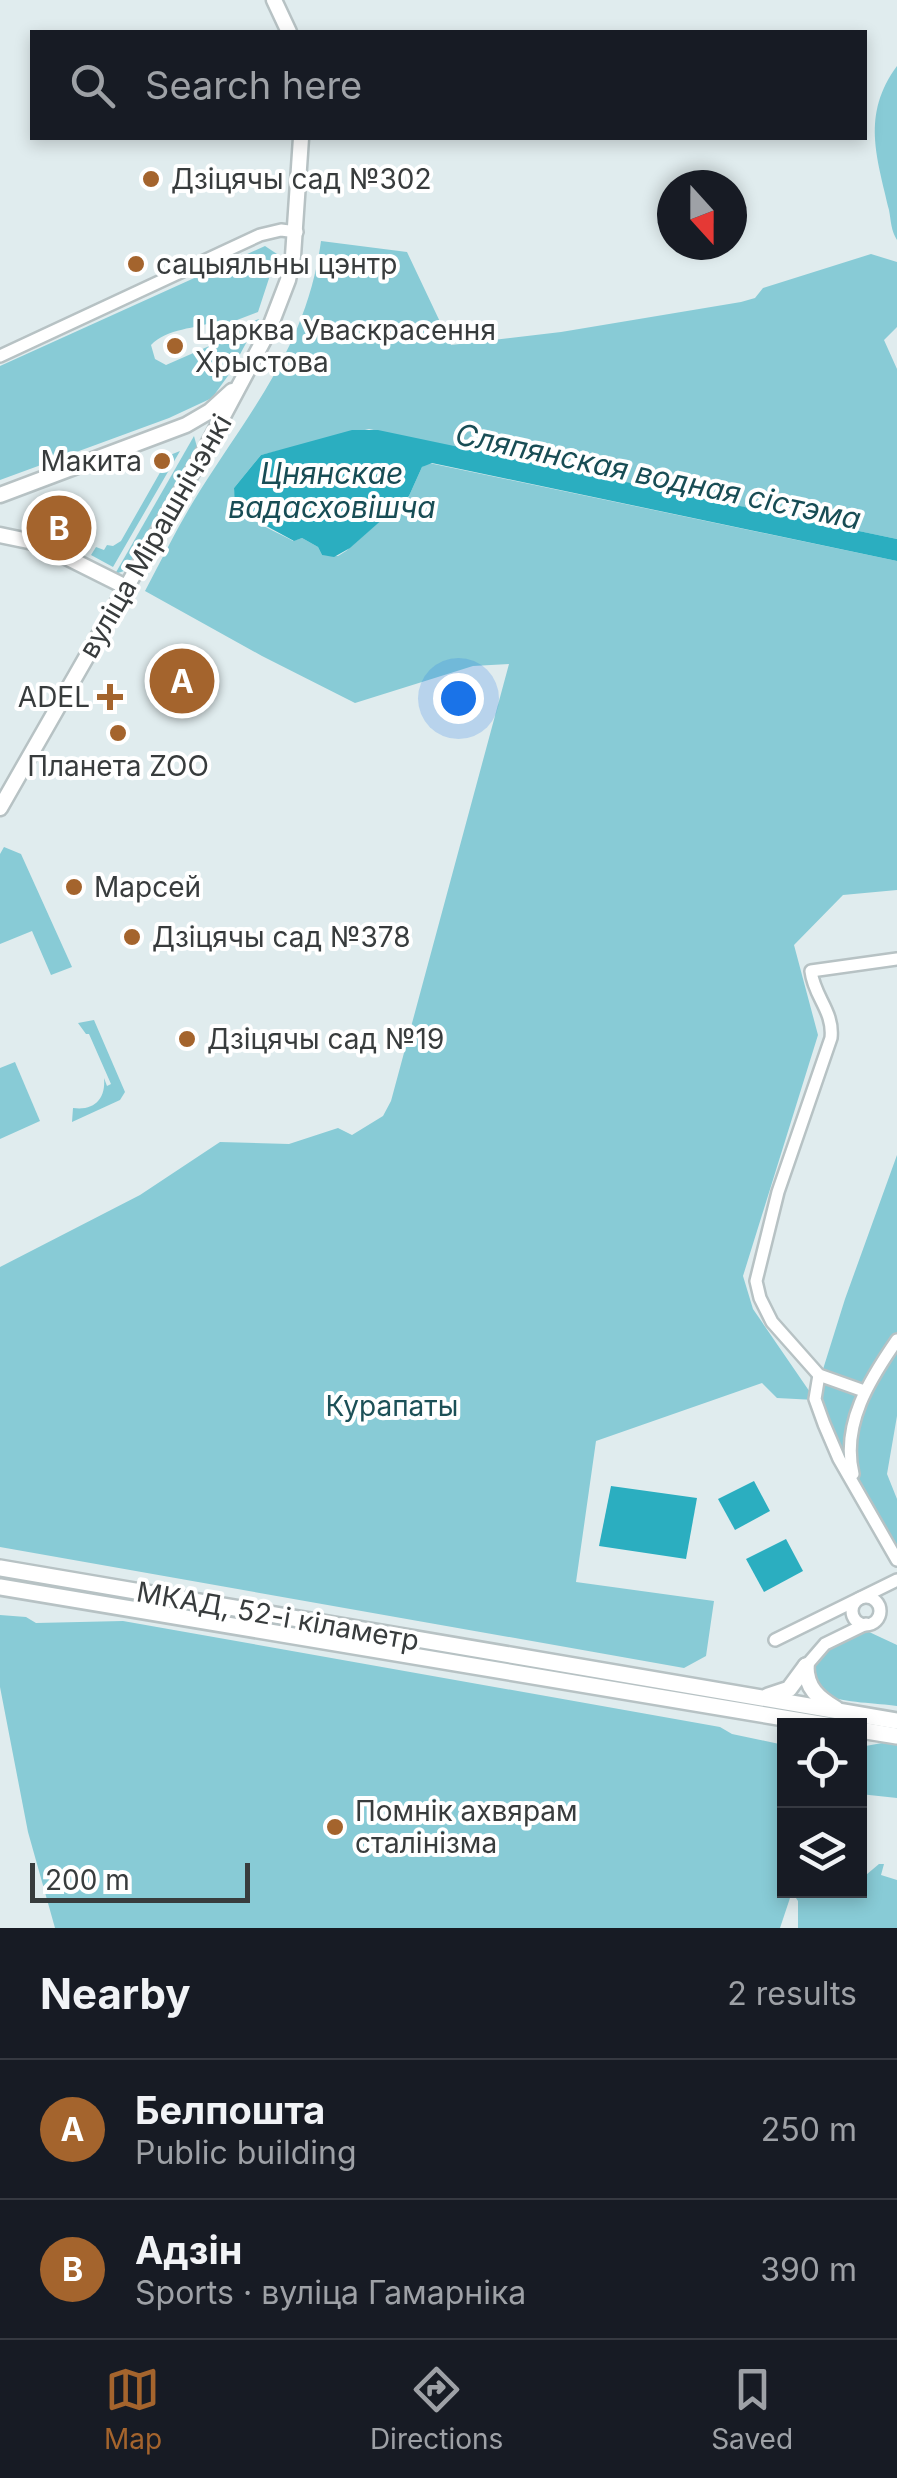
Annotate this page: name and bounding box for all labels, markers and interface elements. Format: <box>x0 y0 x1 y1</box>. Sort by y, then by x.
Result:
search box <box>30 30 867 140</box>
icon: search <box>65 58 120 113</box>
text: Search here <box>145 62 362 108</box>
place label: Дзіцячы сад №302 <box>171 162 432 196</box>
marker: Дзіцячы сад №302 <box>140 168 162 190</box>
north arrow <box>657 170 747 260</box>
place label: сацыяльны цэнтр <box>156 247 397 281</box>
marker: сацыяльны цэнтр <box>125 253 147 275</box>
place label: Царква Уваскрасення Хрыстова <box>195 313 496 379</box>
marker: Царква Уваскрасення Хрыстова <box>164 335 186 357</box>
street label: вуліца Мірашнічэнкі <box>71 408 239 664</box>
water label: Сляпянская водная сістэма <box>452 415 864 537</box>
place label: Макита <box>40 444 142 478</box>
marker: Макита <box>151 450 173 472</box>
water label: Цнянскае вадасховішча <box>228 455 436 525</box>
pin: B <box>27 490 92 566</box>
pin: A <box>150 644 214 718</box>
your location <box>433 673 484 724</box>
place label: ADEL <box>18 680 90 714</box>
marker: ADEL <box>99 686 121 708</box>
marker: Планета ZOO <box>107 722 129 744</box>
place label: Планета ZOO <box>27 749 209 783</box>
place label: Марсей <box>94 870 201 904</box>
marker: Марсей <box>63 876 85 898</box>
place label: Дзіцячы сад №378 <box>152 920 411 954</box>
marker: Дзіцячы сад №378 <box>121 926 143 948</box>
place label: Дзіцячы сад №19 <box>207 1022 444 1056</box>
marker: Дзіцячы сад №19 <box>176 1028 198 1050</box>
park label: Курапаты <box>326 1389 458 1423</box>
street label: МКАД, 52-і кіламетр <box>134 1574 422 1658</box>
map controls <box>777 1718 867 1898</box>
button: locate <box>777 1718 867 1808</box>
place label: Помнік ахвярам сталінізма <box>355 1794 578 1860</box>
button: layers <box>777 1808 867 1898</box>
marker: Помнік ахвярам сталінізма <box>324 1816 346 1838</box>
scale bar <box>30 1858 250 1902</box>
text: 200 m <box>45 1863 130 1897</box>
text: Nearby <box>40 1968 191 2019</box>
text: 2 results <box>727 1974 857 2013</box>
text: Белпошта <box>135 2087 325 2133</box>
text: A <box>61 2110 84 2149</box>
text: 250 m <box>761 2110 857 2149</box>
text: Public building <box>135 2133 357 2172</box>
text: Адзін <box>135 2227 242 2273</box>
text: B <box>62 2250 83 2289</box>
text: 390 m <box>760 2250 857 2289</box>
text: Sports · вуліца Гамарніка <box>135 2273 526 2312</box>
tab: Map <box>104 2362 162 2456</box>
tab: Directions <box>370 2362 503 2456</box>
tab: Saved <box>711 2362 793 2456</box>

